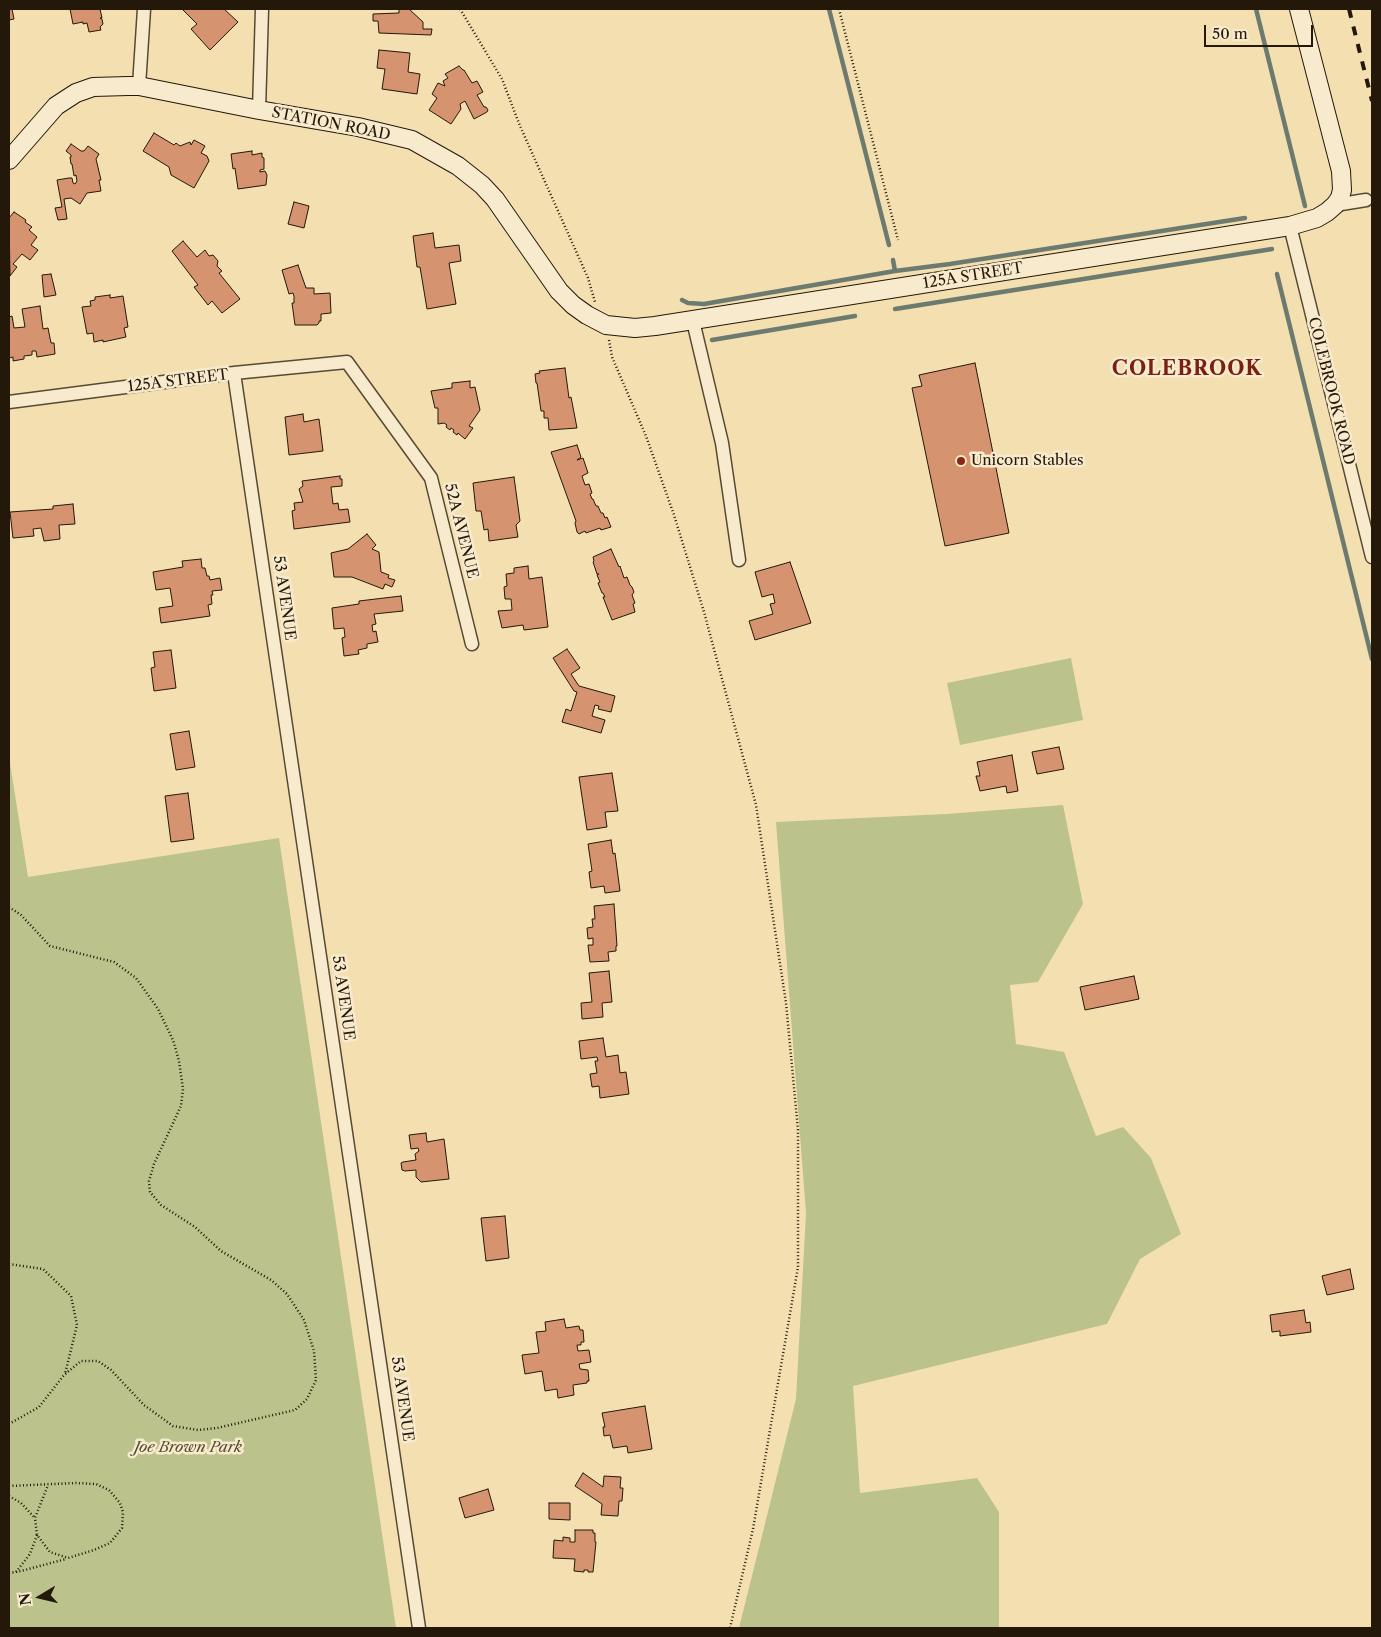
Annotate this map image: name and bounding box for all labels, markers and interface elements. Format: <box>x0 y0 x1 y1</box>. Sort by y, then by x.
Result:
scale bar <box>1206 15 1315 47</box>
text: 50 m <box>1212 24 1248 43</box>
street label: STATION ROAD <box>270 104 392 144</box>
street label: 125A STREET <box>922 259 1024 293</box>
street label: COLEBROOK ROAD <box>1304 315 1358 467</box>
district label: COLEBROOK <box>1111 357 1263 381</box>
street label: 125A STREET <box>127 366 229 396</box>
place label: Unicorn Stables <box>971 452 1084 470</box>
marker: Unicorn Stables <box>955 455 967 467</box>
street label: 52A AVENUE <box>441 482 481 580</box>
street label: 53 AVENUE <box>269 554 299 642</box>
street label: 53 AVENUE <box>328 954 358 1042</box>
street label: 53 AVENUE <box>387 1355 417 1443</box>
park label: Joe Brown Park <box>134 1439 242 1457</box>
north arrow <box>15 1572 65 1622</box>
text: N <box>15 1592 35 1607</box>

